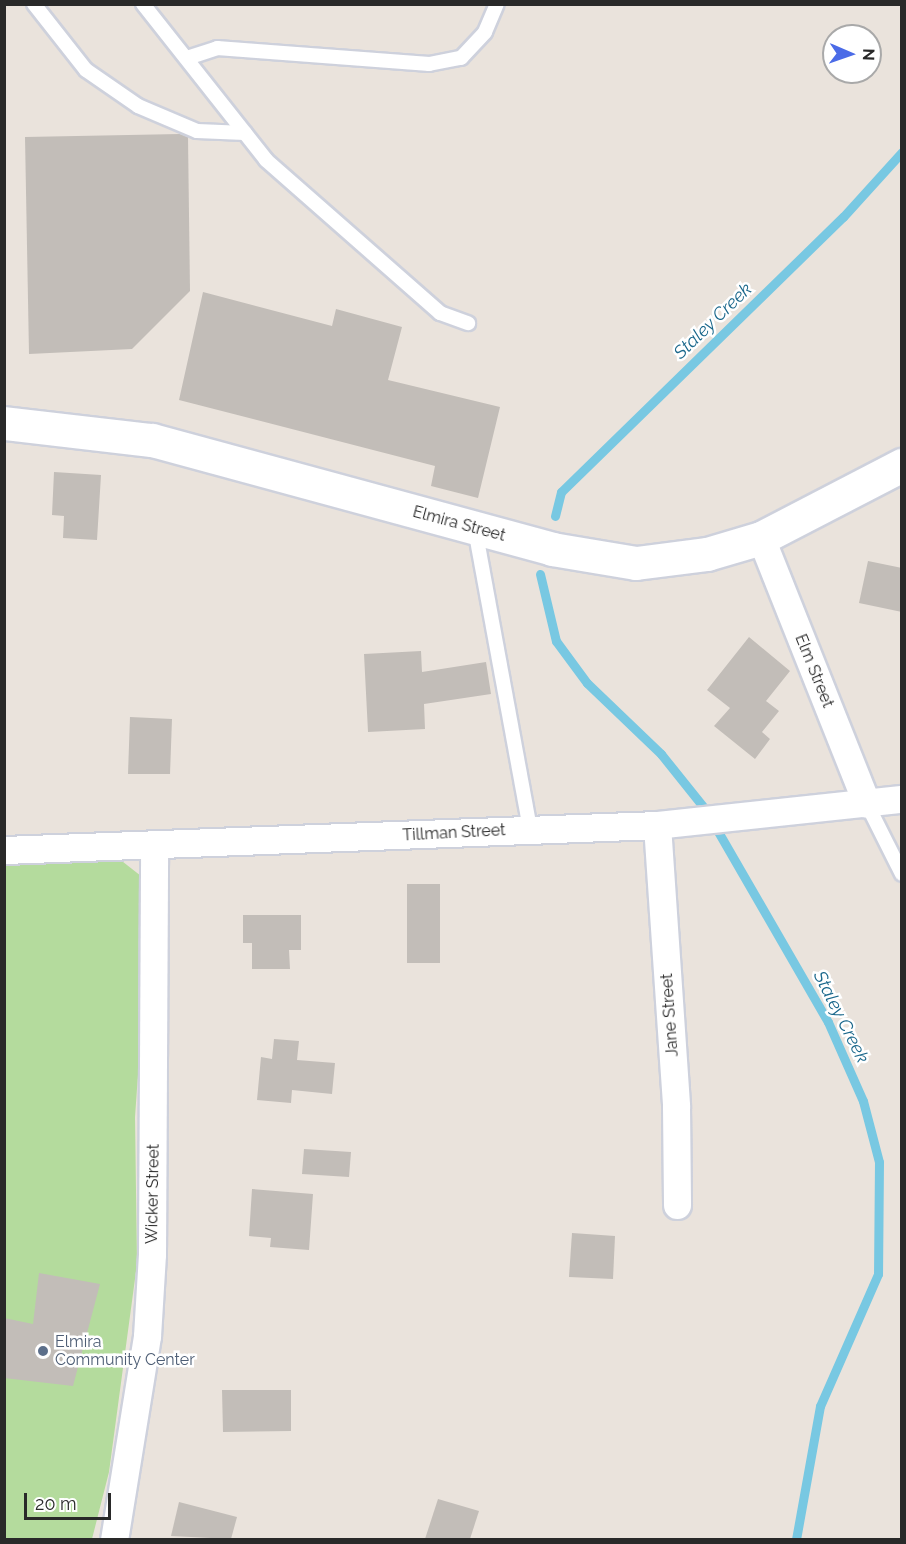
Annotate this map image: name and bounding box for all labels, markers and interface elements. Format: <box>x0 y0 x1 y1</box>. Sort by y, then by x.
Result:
north arrow <box>822 24 882 84</box>
text: N <box>859 48 878 61</box>
water label: Staley Creek <box>669 278 757 364</box>
street label: Elmira Street <box>411 502 507 546</box>
street label: Elm Street <box>791 632 837 710</box>
street label: Tillman Street <box>402 821 506 845</box>
water label: Staley Creek <box>809 967 873 1067</box>
street label: Jane Street <box>658 973 682 1057</box>
street label: Wicker Street <box>143 1144 163 1244</box>
place label: Elmira Community Center <box>55 1332 195 1370</box>
marker: Elmira Community Center <box>36 1344 50 1358</box>
scale bar <box>27 1481 114 1519</box>
text: 20 m <box>35 1493 77 1514</box>

